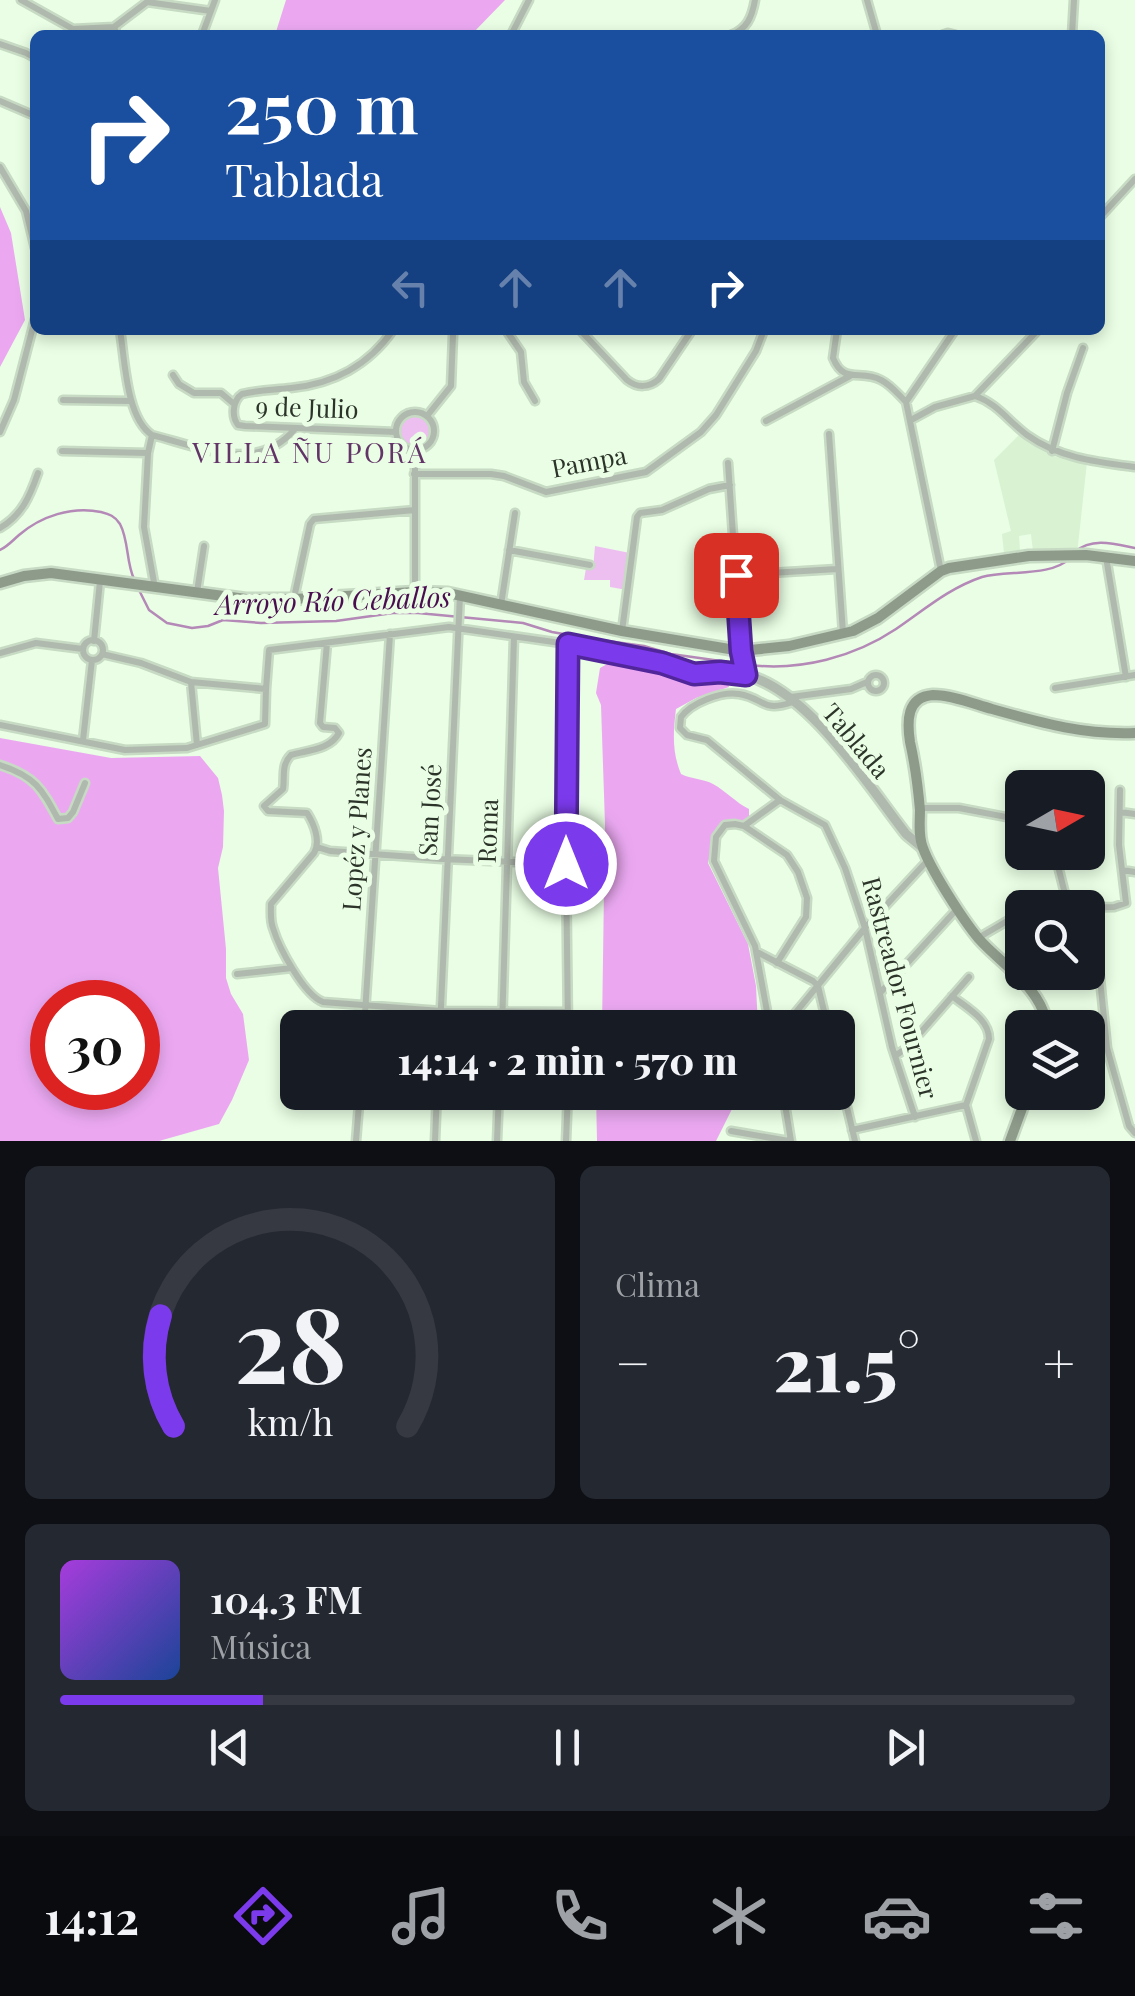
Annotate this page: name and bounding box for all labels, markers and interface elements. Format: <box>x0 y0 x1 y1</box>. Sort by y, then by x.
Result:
text: 250 m <box>225 58 419 152</box>
icon: right <box>60 70 190 200</box>
text: Tablada <box>225 148 383 208</box>
icon: left <box>383 260 438 315</box>
icon: ahead <box>488 260 543 315</box>
icon: ahead <box>593 260 648 315</box>
icon: right <box>698 260 753 315</box>
street label: 9 de Julio <box>255 388 359 425</box>
district label: VILLA ÑU PORÁ <box>191 433 428 470</box>
street label: Pampa <box>548 437 630 484</box>
pin <box>694 533 779 618</box>
icon: arrive <box>709 548 764 603</box>
water label: Arroyo Río Ceballos <box>211 577 452 622</box>
street label: Tablada <box>816 696 898 785</box>
street label: Lopéz y Planes <box>333 746 378 912</box>
street label: San José <box>410 763 447 857</box>
north arrow <box>1005 770 1105 870</box>
map controls <box>1005 770 1105 1110</box>
street label: Roma <box>469 798 504 864</box>
position arrow <box>514 812 618 916</box>
street label: Rastreador Fournier <box>856 873 947 1102</box>
button: search <box>1005 890 1105 990</box>
speed limit sign: 30 <box>30 980 160 1110</box>
button: layers <box>1005 1010 1105 1110</box>
text: 14:14 · 2 min · 570 m <box>397 1034 738 1085</box>
text: Clima <box>615 1262 700 1305</box>
text: 28 <box>234 1271 346 1410</box>
text: 21.5° <box>773 1311 920 1411</box>
text: − <box>615 1324 651 1398</box>
text: + <box>1043 1324 1075 1398</box>
text: km/h <box>247 1397 333 1445</box>
text: 104.3 FM <box>210 1573 363 1624</box>
text: Música <box>210 1624 311 1667</box>
icon: previous <box>202 1720 257 1775</box>
icon: pause <box>540 1720 595 1775</box>
icon: next <box>878 1720 933 1775</box>
icon: directions <box>228 1881 298 1951</box>
icon: music <box>386 1881 456 1951</box>
icon: phone <box>545 1881 615 1951</box>
icon: climate <box>704 1881 774 1951</box>
icon: car <box>862 1881 932 1951</box>
icon: filters <box>1021 1881 1091 1951</box>
text: 14:12 <box>44 1886 139 1946</box>

